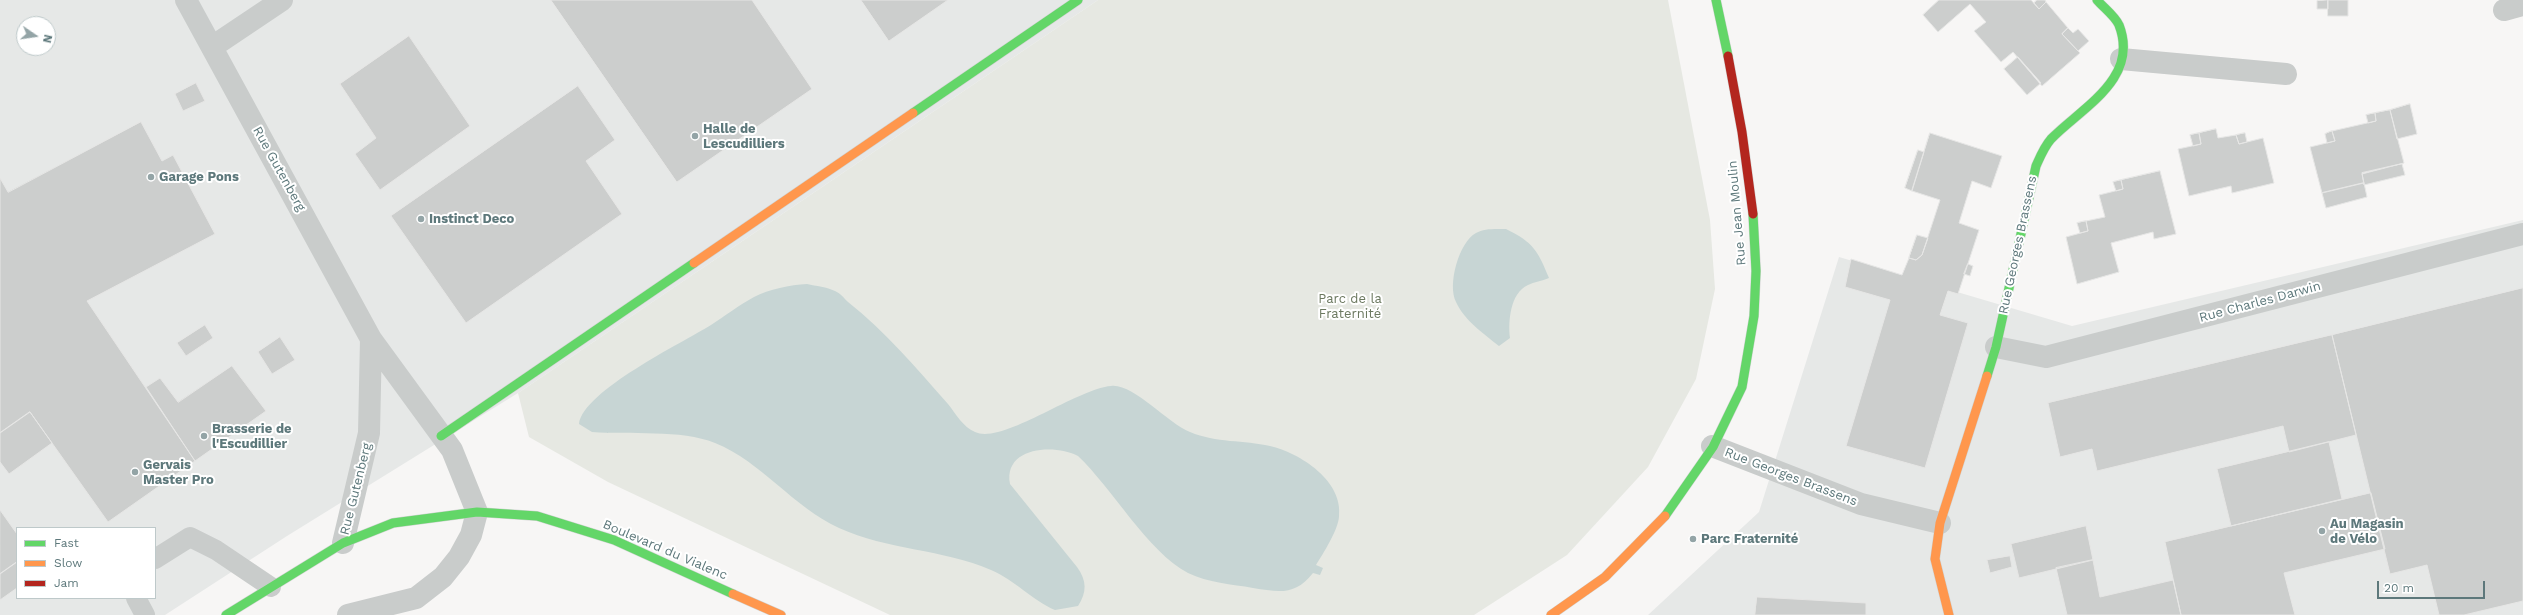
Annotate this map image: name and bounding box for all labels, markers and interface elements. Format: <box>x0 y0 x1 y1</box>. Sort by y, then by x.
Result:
north arrow <box>16 16 56 56</box>
text: N <box>40 33 54 44</box>
place label: Halle de Lescudilliers <box>703 121 785 152</box>
street label: Rue Gutenberg <box>249 124 309 214</box>
marker: Halle de Lescudilliers <box>690 131 700 141</box>
street label: Rue Jean Moulin <box>1725 160 1749 266</box>
place label: Garage Pons <box>159 169 239 185</box>
marker: Garage Pons <box>146 172 156 182</box>
street label: Rue Georges Brassens <box>1996 174 2040 316</box>
place label: Instinct Deco <box>429 211 514 227</box>
marker: Instinct Deco <box>416 214 426 224</box>
street label: Rue Charles Darwin <box>2197 278 2323 326</box>
park label: Parc de la Fraternité <box>1318 291 1382 322</box>
place label: Brasserie de l'Escudillier <box>212 421 292 452</box>
marker: Brasserie de l'Escudillier <box>199 431 209 441</box>
street label: Rue Gutenberg <box>337 441 375 537</box>
street label: Rue Georges Brassens <box>1722 444 1860 510</box>
place label: Gervais Master Pro <box>143 457 214 488</box>
marker: Gervais Master Pro <box>130 467 140 477</box>
place label: Au Magasin de Vélo <box>2330 516 2403 547</box>
street label: Boulevard du Vialenc <box>600 517 730 583</box>
marker: Au Magasin de Vélo <box>2317 526 2327 536</box>
legend <box>16 527 156 599</box>
place label: Parc Fraternité <box>1701 531 1798 547</box>
marker: Parc Fraternité <box>1688 534 1698 544</box>
text: Fast <box>54 536 79 550</box>
text: Slow <box>54 556 82 570</box>
scale bar <box>2379 573 2487 599</box>
text: Jam <box>54 576 79 590</box>
text: 20 m <box>2384 581 2414 595</box>

